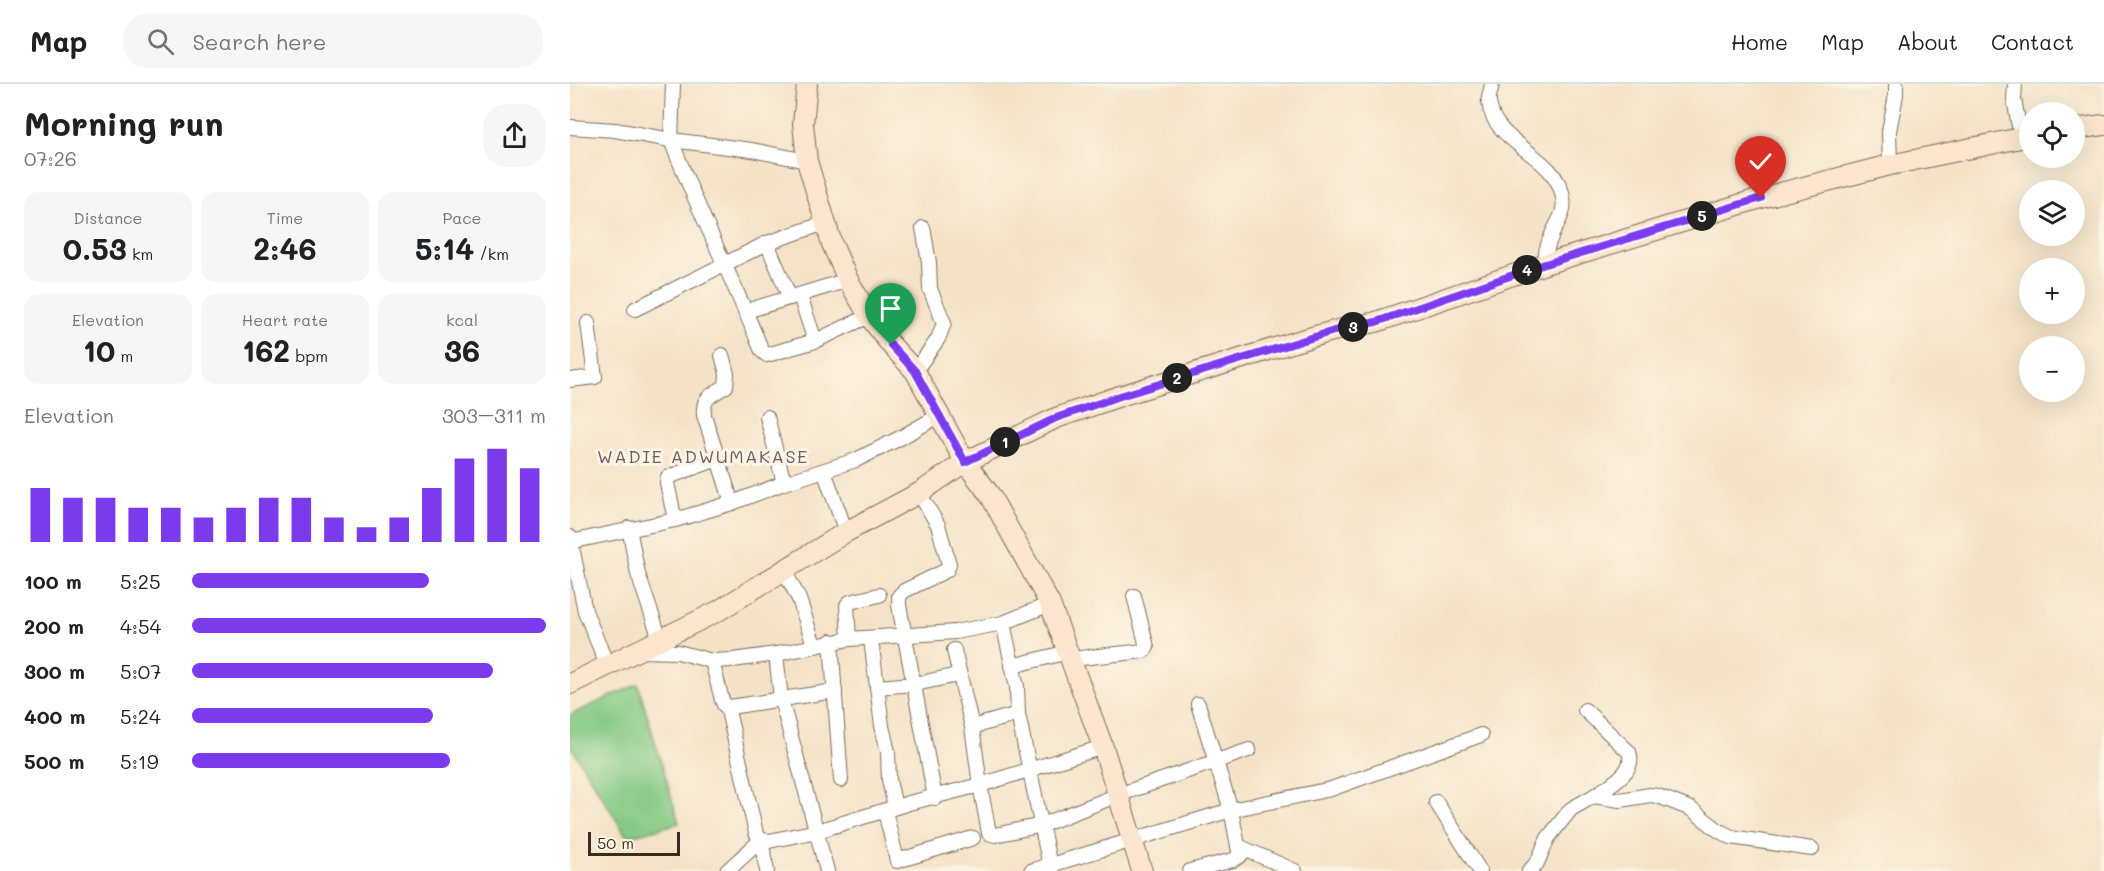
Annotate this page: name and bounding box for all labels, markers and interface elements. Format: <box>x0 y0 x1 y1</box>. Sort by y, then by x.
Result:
search box <box>123 14 543 68</box>
text: Map <box>30 23 87 59</box>
icon: search <box>144 25 177 58</box>
text: Search here <box>192 27 326 56</box>
text: Home <box>1731 28 1788 55</box>
text: Map <box>1821 28 1864 55</box>
text: About <box>1897 28 1958 55</box>
text: Contact <box>1991 28 2074 55</box>
text: Morning run <box>24 101 224 144</box>
map controls <box>2019 102 2085 402</box>
button: locate <box>2019 102 2085 168</box>
button: share <box>483 104 546 167</box>
pin <box>1735 136 1786 198</box>
text: 07:26 <box>24 145 77 171</box>
icon: check <box>1744 145 1777 178</box>
button: layers <box>2019 180 2085 246</box>
pin: 5 <box>1687 201 1717 231</box>
text: 5 <box>1697 205 1707 226</box>
text: Distance <box>74 207 142 228</box>
text: Time <box>267 207 303 228</box>
text: Pace <box>442 207 482 228</box>
text: 0.53 <box>63 228 127 268</box>
text: 2:46 <box>253 228 317 268</box>
text: 5:14 <box>415 228 474 268</box>
text: km <box>127 243 153 264</box>
text: /km <box>474 243 509 264</box>
pin: 4 <box>1512 255 1542 285</box>
button: + <box>2019 258 2085 324</box>
text: 4 <box>1522 259 1532 280</box>
pin <box>865 283 916 345</box>
icon: arrive <box>874 292 907 325</box>
text: Elevation <box>72 309 144 330</box>
text: Heart rate <box>242 309 328 330</box>
text: kcal <box>446 309 478 330</box>
pin: 3 <box>1338 312 1368 342</box>
text: 3 <box>1348 316 1358 337</box>
text: 10 <box>83 330 115 370</box>
text: 162 <box>242 330 290 370</box>
text: 36 <box>444 330 480 370</box>
button: − <box>2019 336 2085 402</box>
text: m <box>115 345 133 366</box>
text: bpm <box>290 345 328 366</box>
pin: 2 <box>1162 363 1192 393</box>
text: 2 <box>1173 367 1181 388</box>
text: Elevation <box>24 402 114 428</box>
text: 303–311 m <box>442 402 546 428</box>
pin: 1 <box>990 427 1020 457</box>
text: 1 <box>1001 431 1009 452</box>
district label: WADIE ADWUMAKASE <box>597 444 809 468</box>
text: 100 m <box>24 568 82 594</box>
text: 5:25 <box>120 568 161 594</box>
text: 200 m <box>24 613 84 639</box>
text: 4:54 <box>120 613 161 639</box>
text: 300 m <box>24 658 85 684</box>
text: 5:07 <box>120 658 161 684</box>
text: 400 m <box>24 703 85 729</box>
text: 5:24 <box>120 703 161 729</box>
text: 500 m <box>24 748 84 774</box>
text: 5:19 <box>120 748 159 774</box>
scale bar <box>588 829 680 856</box>
text: 50 m <box>597 832 634 853</box>

